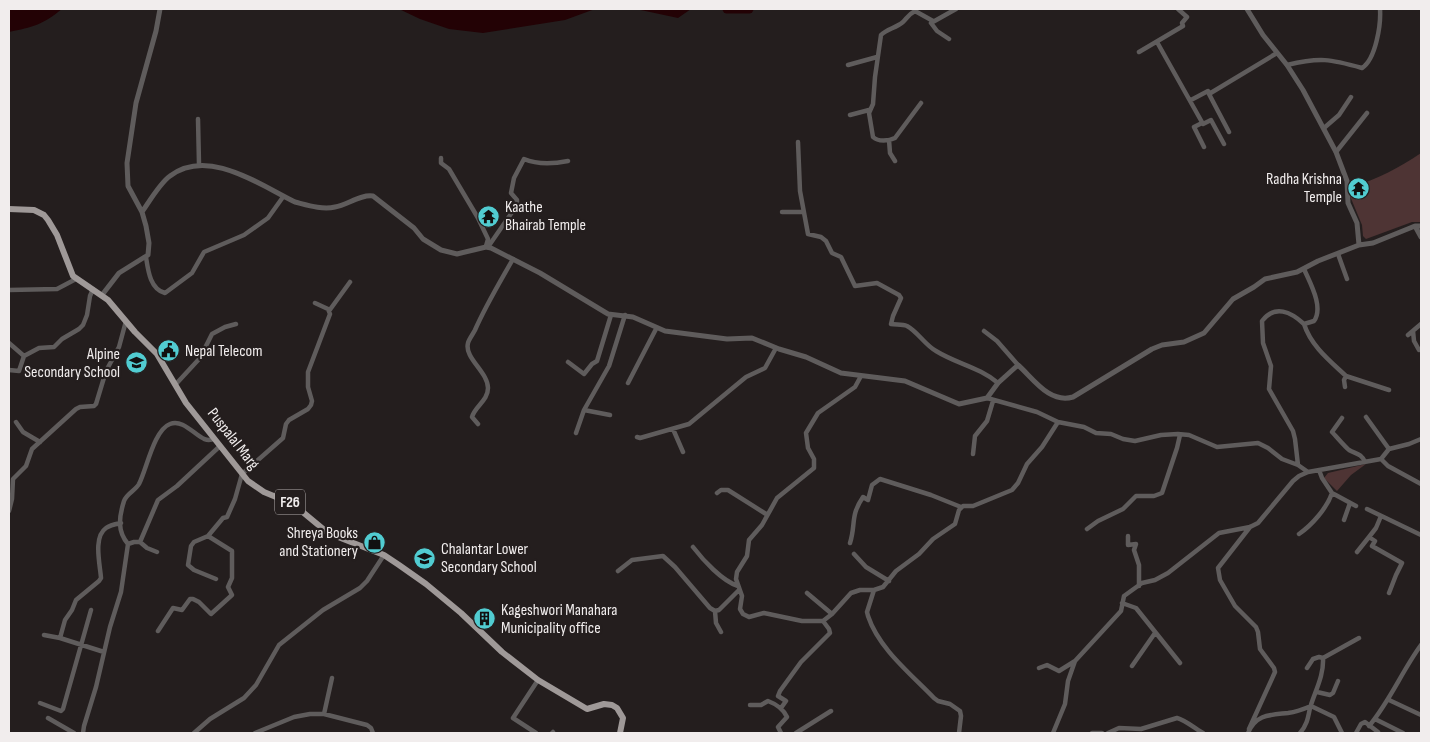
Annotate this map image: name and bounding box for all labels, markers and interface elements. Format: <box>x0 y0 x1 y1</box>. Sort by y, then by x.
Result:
place label: Radha Krishna Temple <box>1266 170 1342 207</box>
temple icon: Radha Krishna Temple <box>1346 176 1370 200</box>
place label: Kaathe Bhairab Temple <box>505 198 586 235</box>
temple icon: Kaathe Bhairab Temple <box>477 204 501 228</box>
public building icon: Nepal Telecom <box>157 339 181 363</box>
place label: Nepal Telecom <box>185 342 262 361</box>
place label: Alpine Secondary School <box>24 345 120 382</box>
school or university icon: Alpine Secondary School <box>124 351 148 375</box>
street label: Puspalal Marg <box>203 404 263 474</box>
road number: F26 <box>275 490 305 514</box>
place label: Shreya Books and Stationery <box>279 524 358 561</box>
shop icon: Shreya Books and Stationery <box>362 530 386 554</box>
place label: Chalantar Lower Secondary School <box>441 540 537 577</box>
school or university icon: Chalantar Lower Secondary School <box>413 546 437 570</box>
place label: Kageshwori Manahara Municipality office <box>501 601 618 638</box>
building icon: Kageshwori Manahara Municipality office <box>473 607 497 631</box>

